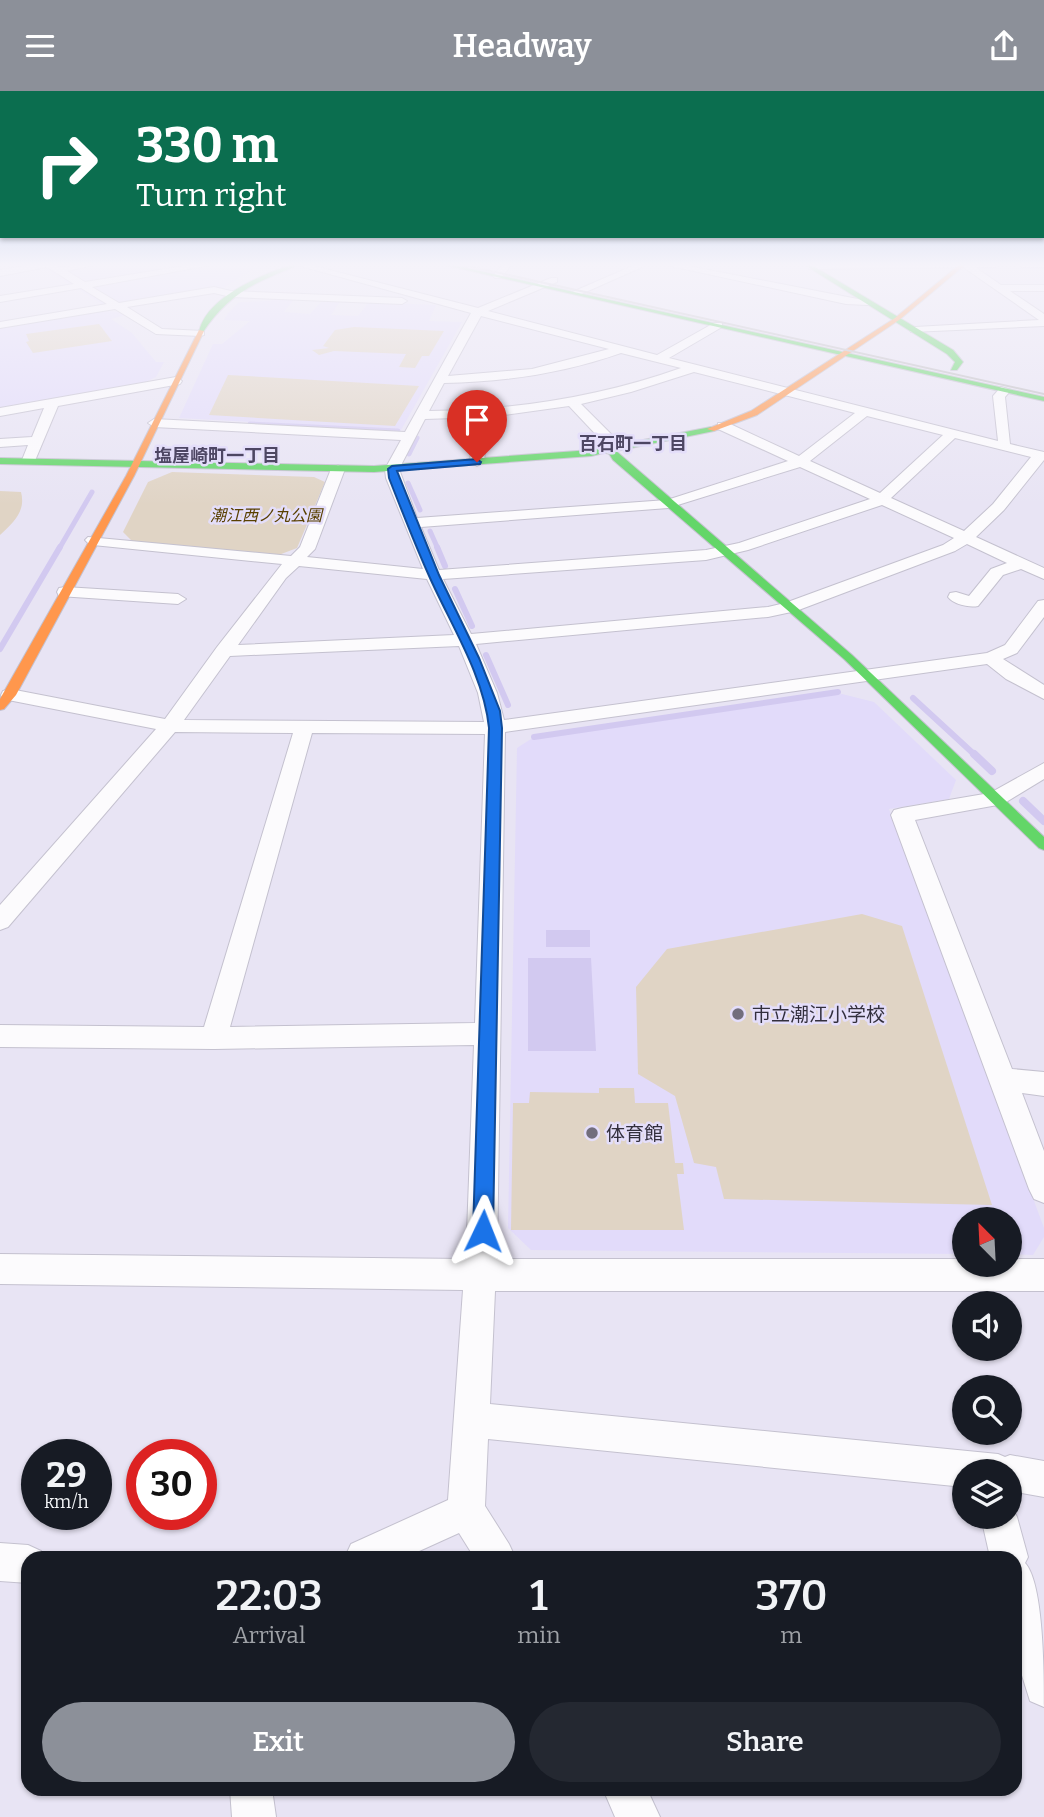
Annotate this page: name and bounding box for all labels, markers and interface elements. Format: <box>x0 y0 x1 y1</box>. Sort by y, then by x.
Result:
icon: menu <box>21 27 59 65</box>
text: Headway <box>453 27 591 65</box>
icon: share <box>985 27 1023 65</box>
text: 330 m <box>136 116 278 175</box>
icon: right <box>21 119 112 210</box>
text: Turn right <box>136 176 287 214</box>
pin <box>447 390 507 462</box>
icon: arrive <box>458 401 496 439</box>
district label: 百石町一丁目 <box>579 433 687 455</box>
district label: 塩屋崎町一丁目 <box>154 445 280 467</box>
park label: 潮江西ノ丸公園 <box>210 506 324 525</box>
place label: 市立潮江小学校 <box>752 1003 885 1026</box>
marker: 市立潮江小学校 <box>730 1006 746 1022</box>
place label: 体育館 <box>606 1122 663 1145</box>
marker: 体育館 <box>584 1125 600 1141</box>
position arrow <box>446 1194 520 1268</box>
north arrow <box>952 1207 1022 1277</box>
map controls <box>952 1207 1022 1529</box>
button: sound <box>952 1291 1022 1361</box>
button: search <box>952 1375 1022 1445</box>
speed limit sign: 30 <box>126 1439 217 1530</box>
text: 29 <box>46 1454 87 1496</box>
button: layers <box>952 1459 1022 1529</box>
text: km/h <box>44 1491 89 1513</box>
text: 22:03 <box>216 1571 323 1621</box>
text: 1 <box>530 1571 548 1621</box>
text: 370 <box>755 1571 827 1621</box>
text: Arrival <box>233 1621 306 1649</box>
text: min <box>517 1621 561 1649</box>
text: m <box>780 1621 802 1649</box>
button: Exit <box>42 1702 515 1782</box>
button: Share <box>529 1702 1001 1782</box>

